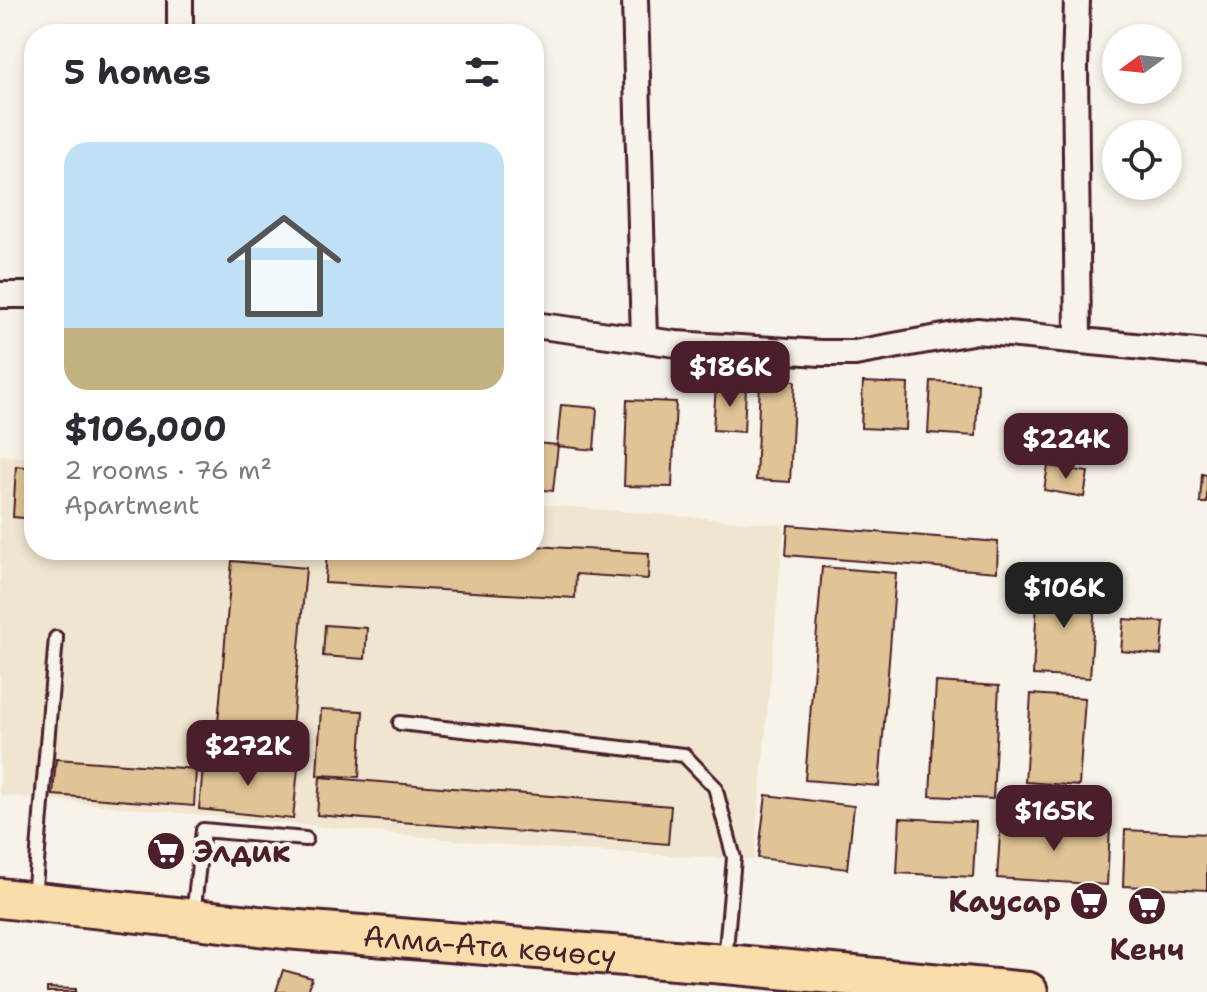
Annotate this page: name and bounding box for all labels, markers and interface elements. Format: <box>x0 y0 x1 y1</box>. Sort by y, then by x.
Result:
north arrow <box>1102 24 1182 104</box>
map controls <box>1102 24 1182 200</box>
text: 5 homes <box>64 49 211 95</box>
icon: filters <box>460 50 504 94</box>
button: locate <box>1102 120 1182 200</box>
icon: home <box>212 194 356 338</box>
pin: $186K <box>674 341 786 409</box>
text: $186K <box>689 349 771 384</box>
text: $106,000 <box>64 406 227 452</box>
pin: $224K <box>1010 413 1122 481</box>
text: $224K <box>1022 421 1110 456</box>
text: 2 rooms · 76 m² <box>64 452 272 487</box>
text: Apartment <box>64 487 200 522</box>
pin: $106K <box>1008 562 1120 630</box>
text: $106K <box>1023 570 1105 605</box>
pin: $272K <box>192 720 304 788</box>
text: $272K <box>204 728 292 763</box>
pin: $165K <box>998 785 1110 853</box>
text: $165K <box>1014 793 1094 828</box>
supermarket icon: Элдик <box>145 830 187 872</box>
place label: Элдик <box>194 831 291 872</box>
supermarket icon: Каусар <box>1068 880 1110 922</box>
place label: Каусар <box>948 881 1061 922</box>
supermarket icon: Кенч <box>1126 885 1168 927</box>
street label: Алма-Ата көчөсү <box>361 915 618 976</box>
place label: Кенч <box>1109 929 1185 970</box>

